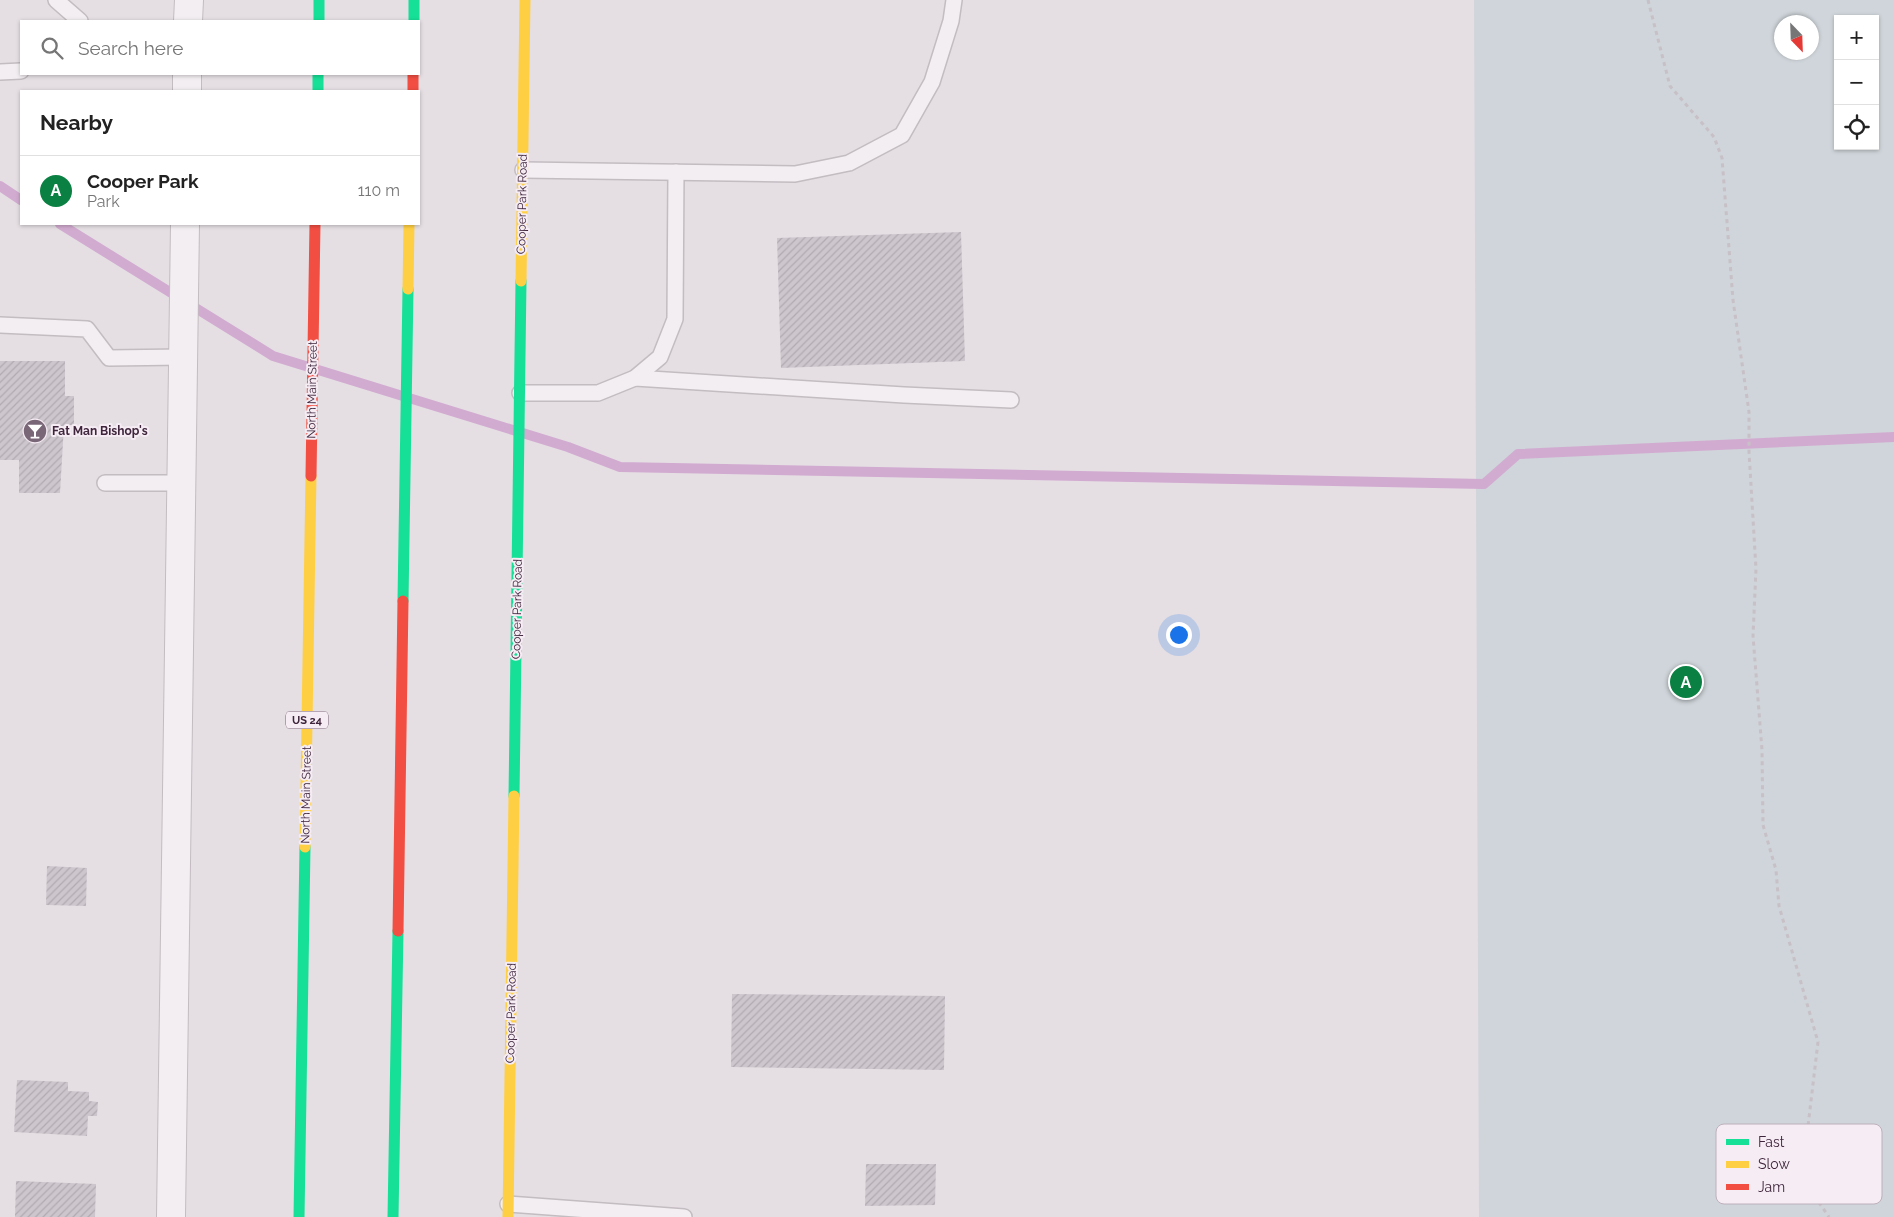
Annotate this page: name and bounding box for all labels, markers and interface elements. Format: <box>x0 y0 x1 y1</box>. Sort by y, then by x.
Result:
north arrow <box>1774 15 1819 60</box>
map controls <box>1834 15 1879 150</box>
button: + <box>1834 15 1879 60</box>
search box <box>20 20 420 75</box>
icon: search <box>38 34 66 62</box>
text: Search here <box>78 37 184 59</box>
button: − <box>1834 60 1879 105</box>
button: locate <box>1834 105 1879 150</box>
text: Nearby <box>40 110 113 135</box>
street label: Cooper Park Road <box>514 154 530 254</box>
text: Cooper Park <box>87 170 199 192</box>
text: A <box>51 181 61 200</box>
text: 110 m <box>358 181 400 200</box>
text: Park <box>87 192 120 211</box>
street label: North Main Street <box>304 341 320 439</box>
bar icon: Fat Man Bishop's <box>22 418 48 444</box>
place label: Fat Man Bishop's <box>52 424 148 438</box>
street label: Cooper Park Road <box>509 559 525 659</box>
your location <box>1166 622 1192 648</box>
pin: A <box>1670 663 1702 701</box>
road number: US 24 <box>286 712 328 728</box>
street label: North Main Street <box>298 746 314 844</box>
street label: Cooper Park Road <box>503 963 519 1063</box>
legend <box>1716 1124 1882 1204</box>
text: Fast <box>1758 1134 1785 1150</box>
text: Slow <box>1758 1156 1790 1172</box>
text: Jam <box>1758 1179 1785 1195</box>

